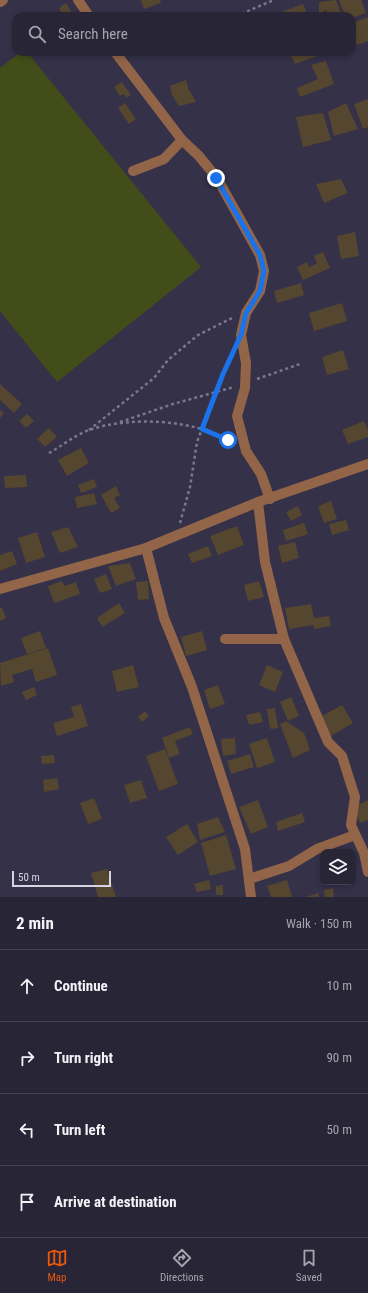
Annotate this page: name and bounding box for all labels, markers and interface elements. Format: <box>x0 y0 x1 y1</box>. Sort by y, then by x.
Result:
search box <box>12 12 356 56</box>
icon: search <box>26 23 48 45</box>
text: Search here <box>58 25 128 43</box>
route end <box>207 169 225 187</box>
route start <box>219 431 237 449</box>
map controls <box>320 849 356 885</box>
button: layers <box>320 849 356 885</box>
scale bar <box>12 869 111 888</box>
text: 50 m <box>18 871 40 884</box>
text: 2 min <box>16 913 54 933</box>
text: Walk · 150 m <box>286 916 352 931</box>
icon: ahead <box>16 975 38 997</box>
text: Continue <box>54 977 108 995</box>
text: 10 m <box>326 978 352 993</box>
icon: right <box>16 1047 38 1069</box>
text: Turn right <box>54 1049 113 1067</box>
text: 90 m <box>326 1050 352 1065</box>
icon: left <box>16 1119 38 1141</box>
text: Turn left <box>54 1121 105 1139</box>
text: 50 m <box>326 1122 352 1137</box>
icon: arrive <box>16 1191 38 1213</box>
text: Arrive at destination <box>54 1193 177 1211</box>
tab: Map <box>46 1247 68 1284</box>
tab: Directions <box>160 1247 204 1284</box>
tab: Saved <box>296 1247 322 1284</box>

